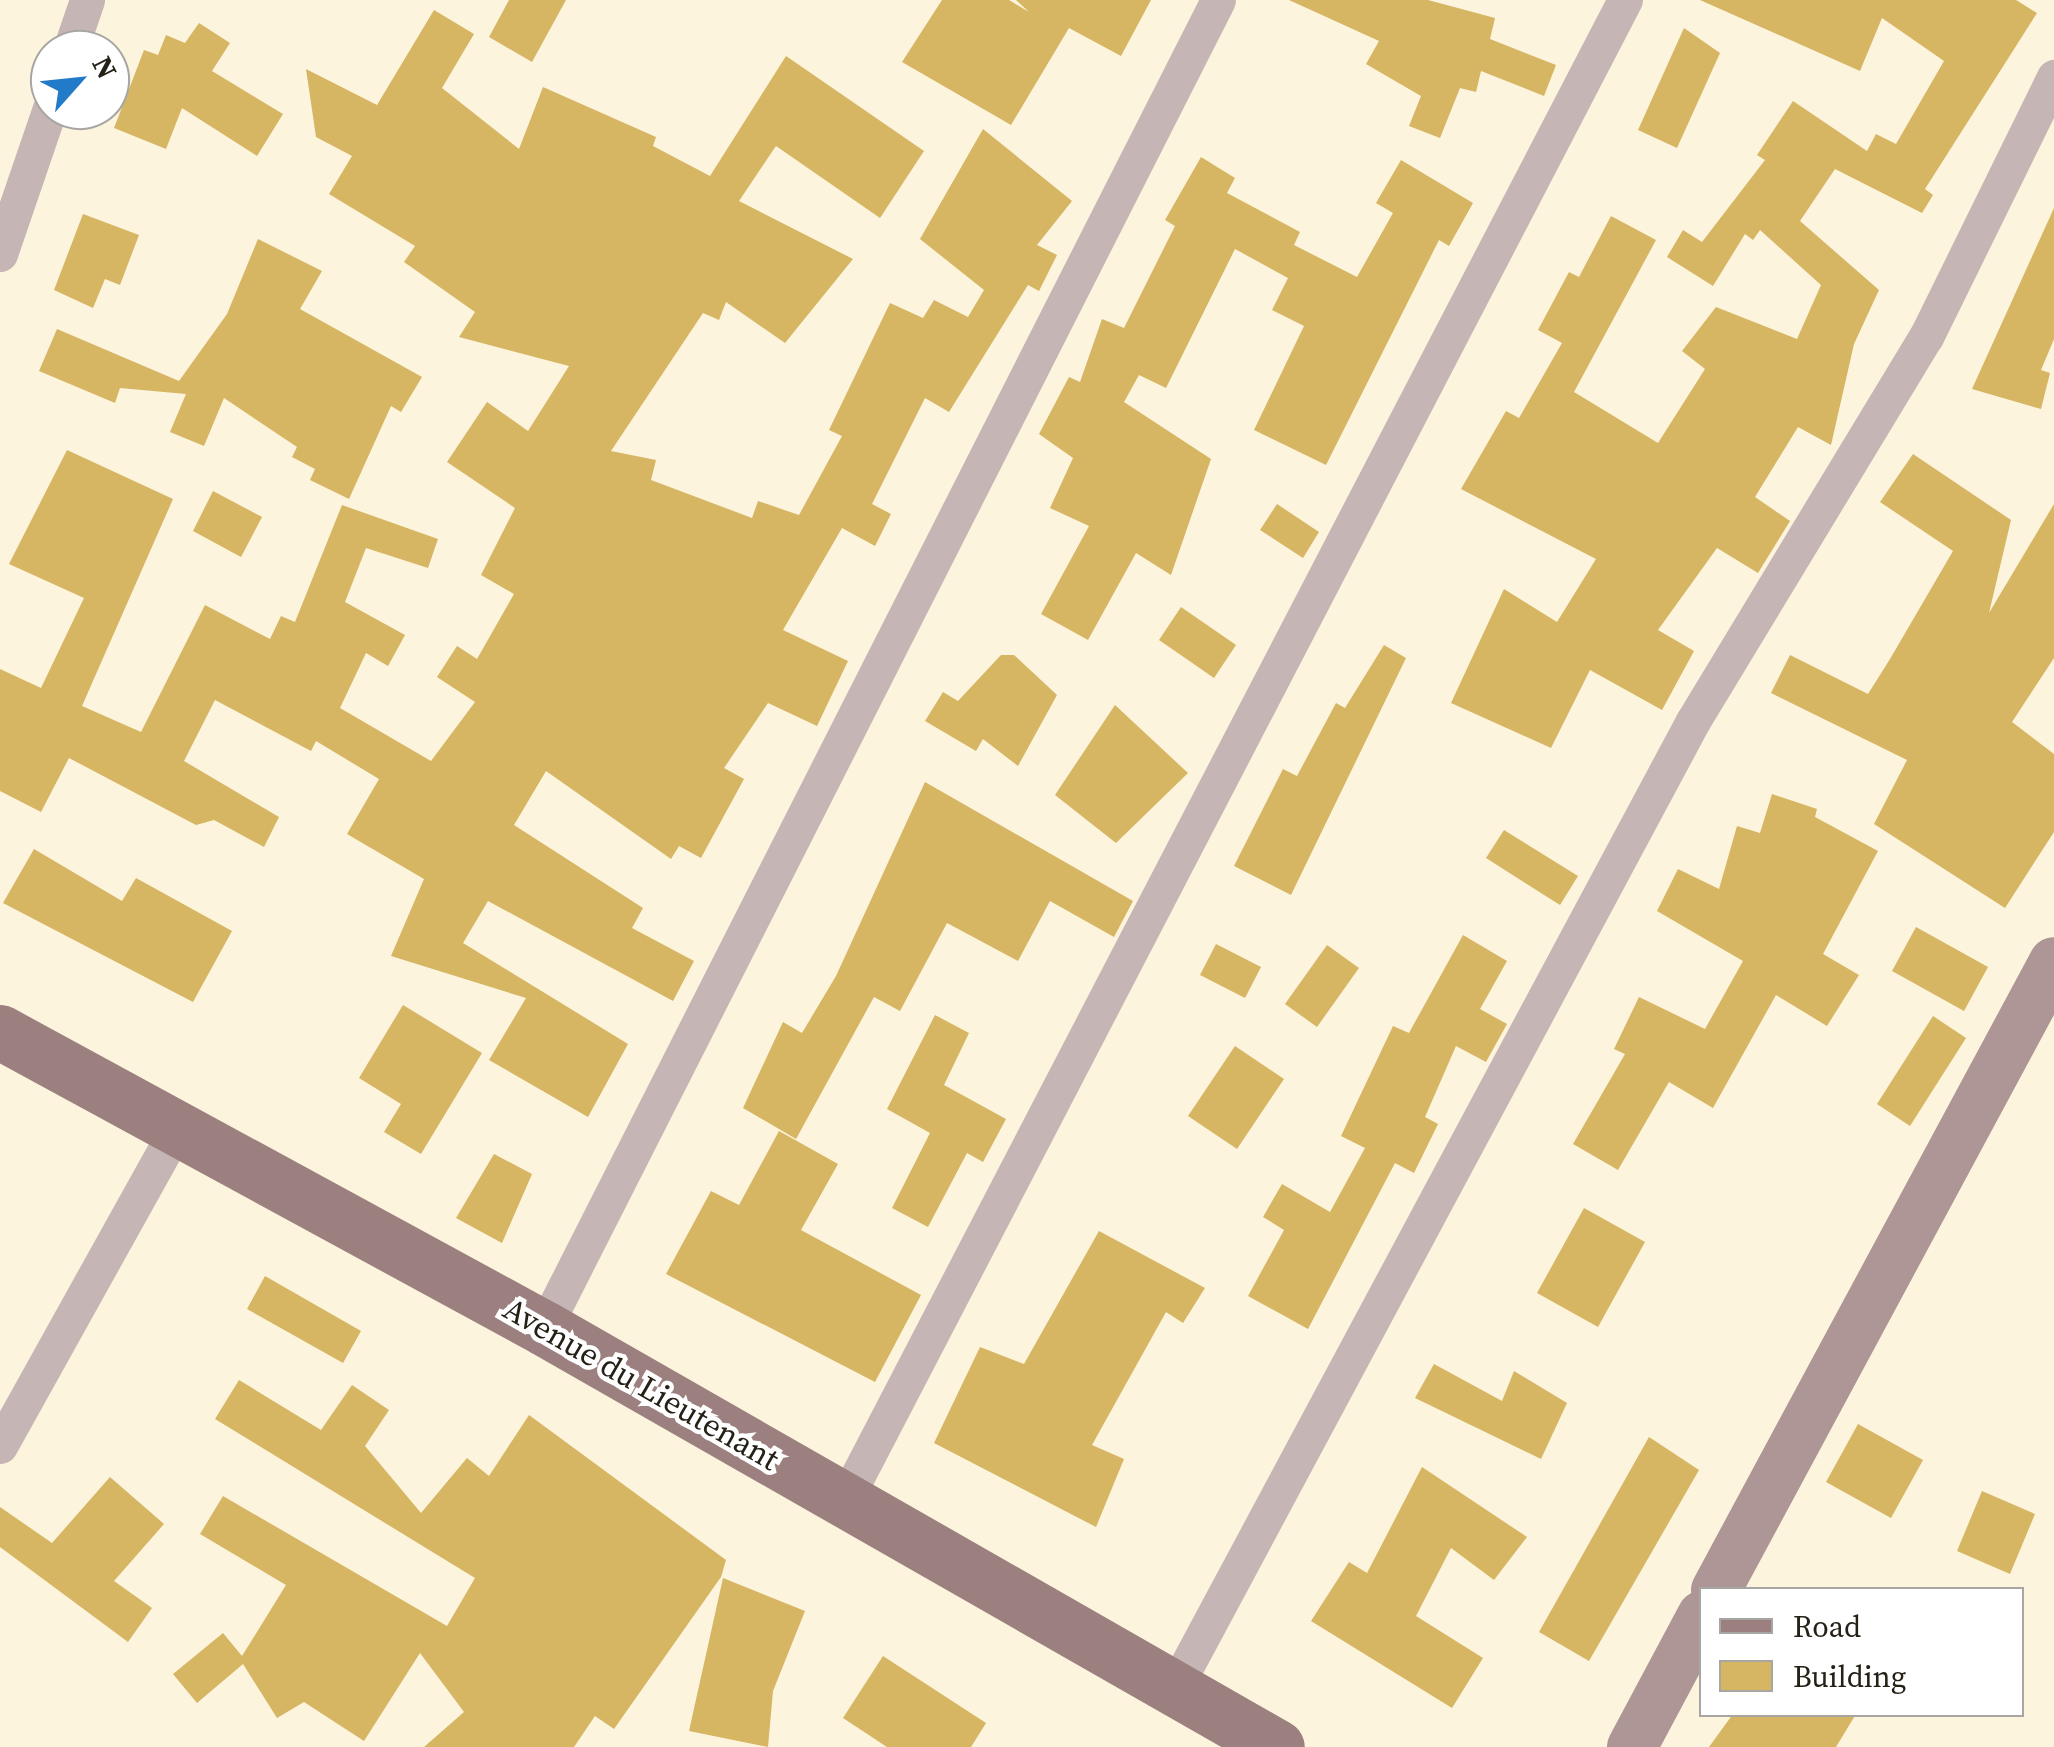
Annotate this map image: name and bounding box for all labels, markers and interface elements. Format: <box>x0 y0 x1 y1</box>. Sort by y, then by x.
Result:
north arrow <box>30 30 130 130</box>
text: N <box>83 50 127 85</box>
street label: Avenue du Lieutenant <box>496 1289 786 1479</box>
legend <box>1699 1587 2024 1717</box>
text: Road <box>1793 1606 1861 1647</box>
text: Building <box>1793 1656 1906 1697</box>

